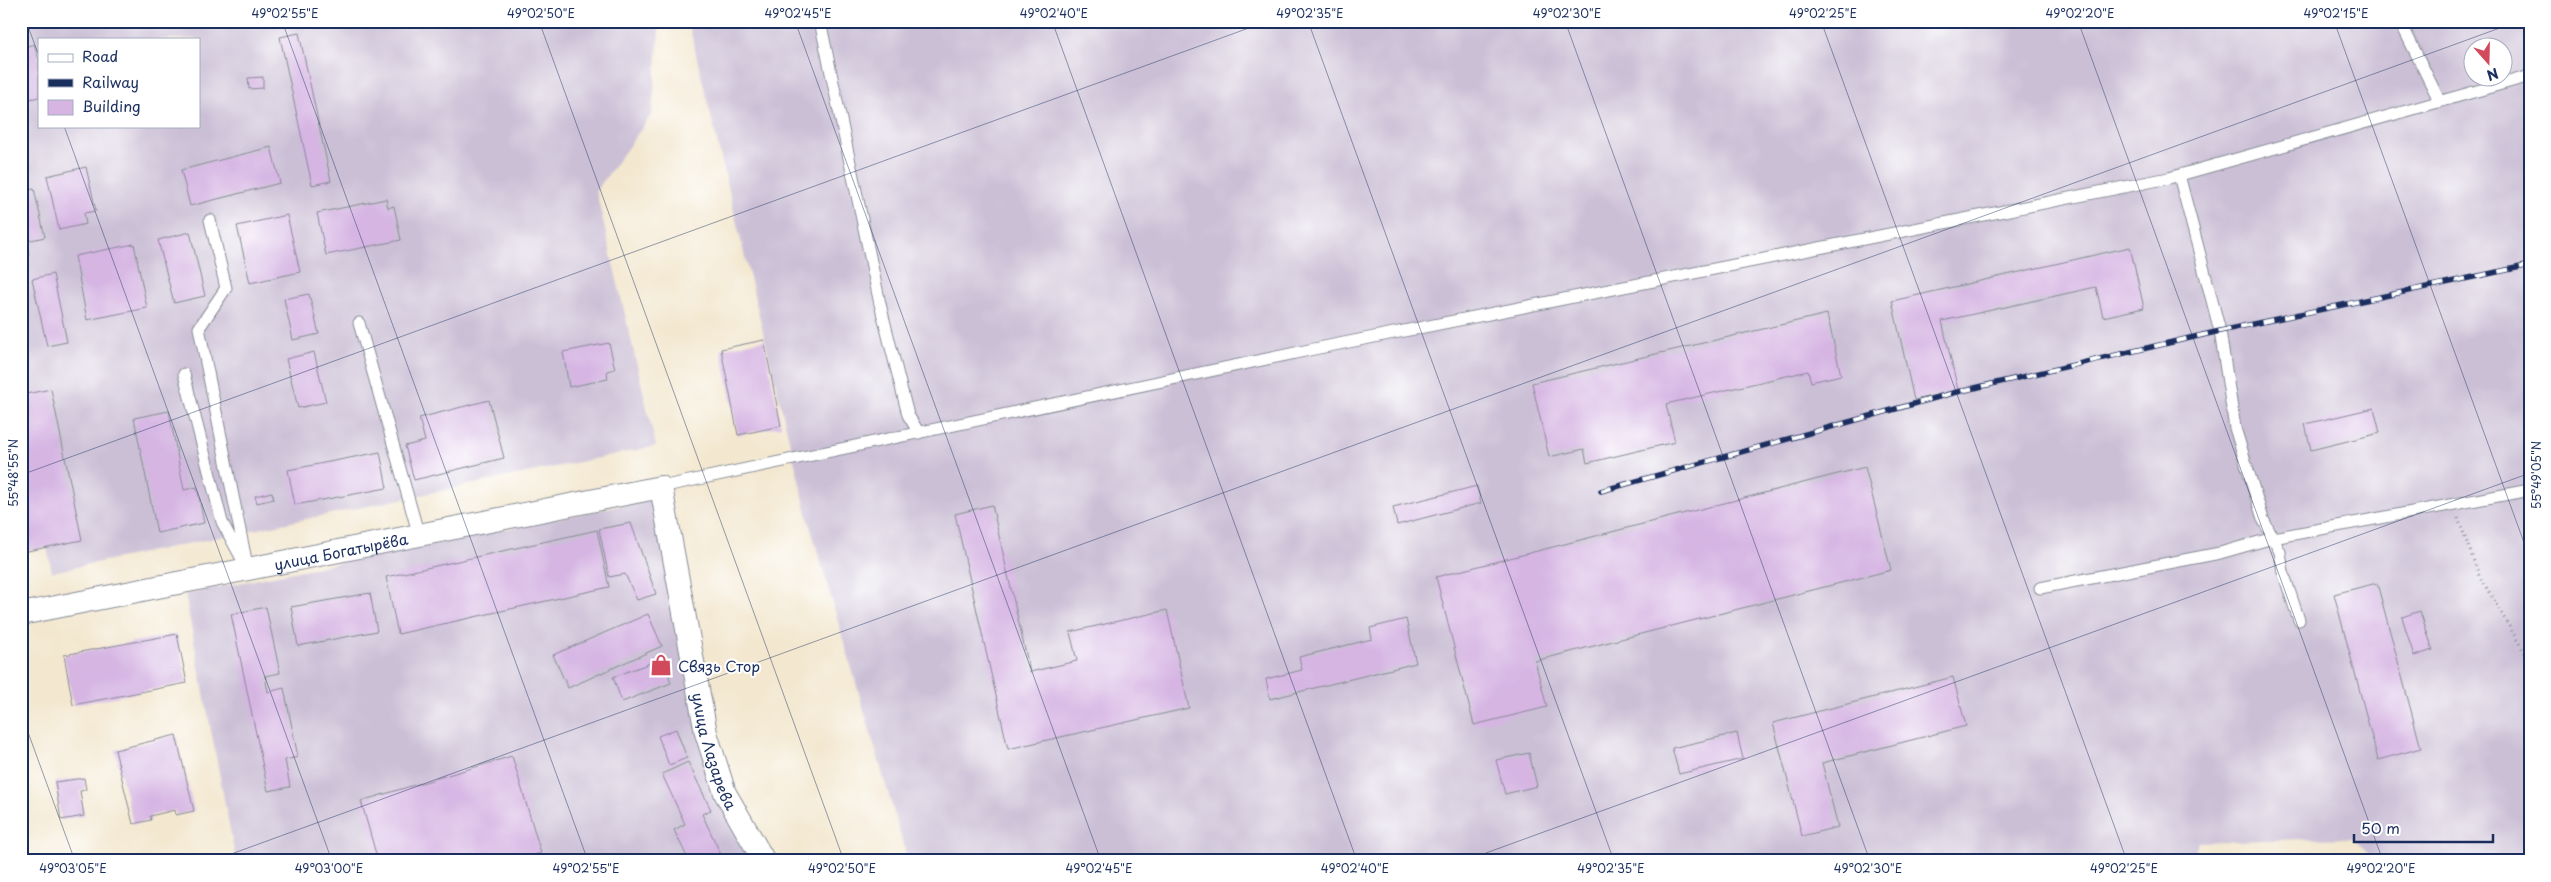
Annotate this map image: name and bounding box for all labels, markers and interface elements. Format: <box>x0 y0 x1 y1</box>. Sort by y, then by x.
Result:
text: 49°02'55"E <box>251 4 319 22</box>
text: 49°02'50"E <box>507 4 575 22</box>
text: 49°02'45"E <box>764 4 832 22</box>
text: 49°02'40"E <box>1020 4 1088 22</box>
text: 49°02'35"E <box>1276 4 1344 22</box>
text: 49°02'30"E <box>1533 4 1601 22</box>
text: 49°02'25"E <box>1789 4 1857 22</box>
text: 49°02'20"E <box>2046 4 2114 22</box>
text: 49°02'15"E <box>2303 4 2369 22</box>
legend <box>38 38 200 128</box>
north arrow <box>2464 38 2514 88</box>
text: Road <box>82 44 118 67</box>
text: N <box>2484 63 2501 86</box>
text: Railway <box>82 70 139 93</box>
text: Building <box>82 94 141 117</box>
text: 55°48'55"N <box>4 439 22 507</box>
text: 55°49'05"N <box>2527 441 2545 509</box>
street label: улица Богатырёва <box>272 526 410 575</box>
shop icon: Связь Стор <box>648 652 674 678</box>
place label: Связь Стор <box>678 654 760 677</box>
street label: улица Лазарева <box>687 690 744 814</box>
scale bar <box>2354 812 2492 844</box>
text: 50 m <box>2361 816 2400 839</box>
text: 49°03'05"E <box>39 859 107 877</box>
text: 49°03'00"E <box>295 859 363 877</box>
text: 49°02'55"E <box>552 859 620 877</box>
text: 49°02'50"E <box>808 859 876 877</box>
text: 49°02'45"E <box>1065 859 1133 877</box>
text: 49°02'40"E <box>1321 859 1389 877</box>
text: 49°02'35"E <box>1577 859 1645 877</box>
text: 49°02'30"E <box>1834 859 1902 877</box>
text: 49°02'25"E <box>2090 859 2158 877</box>
text: 49°02'20"E <box>2347 859 2415 877</box>

